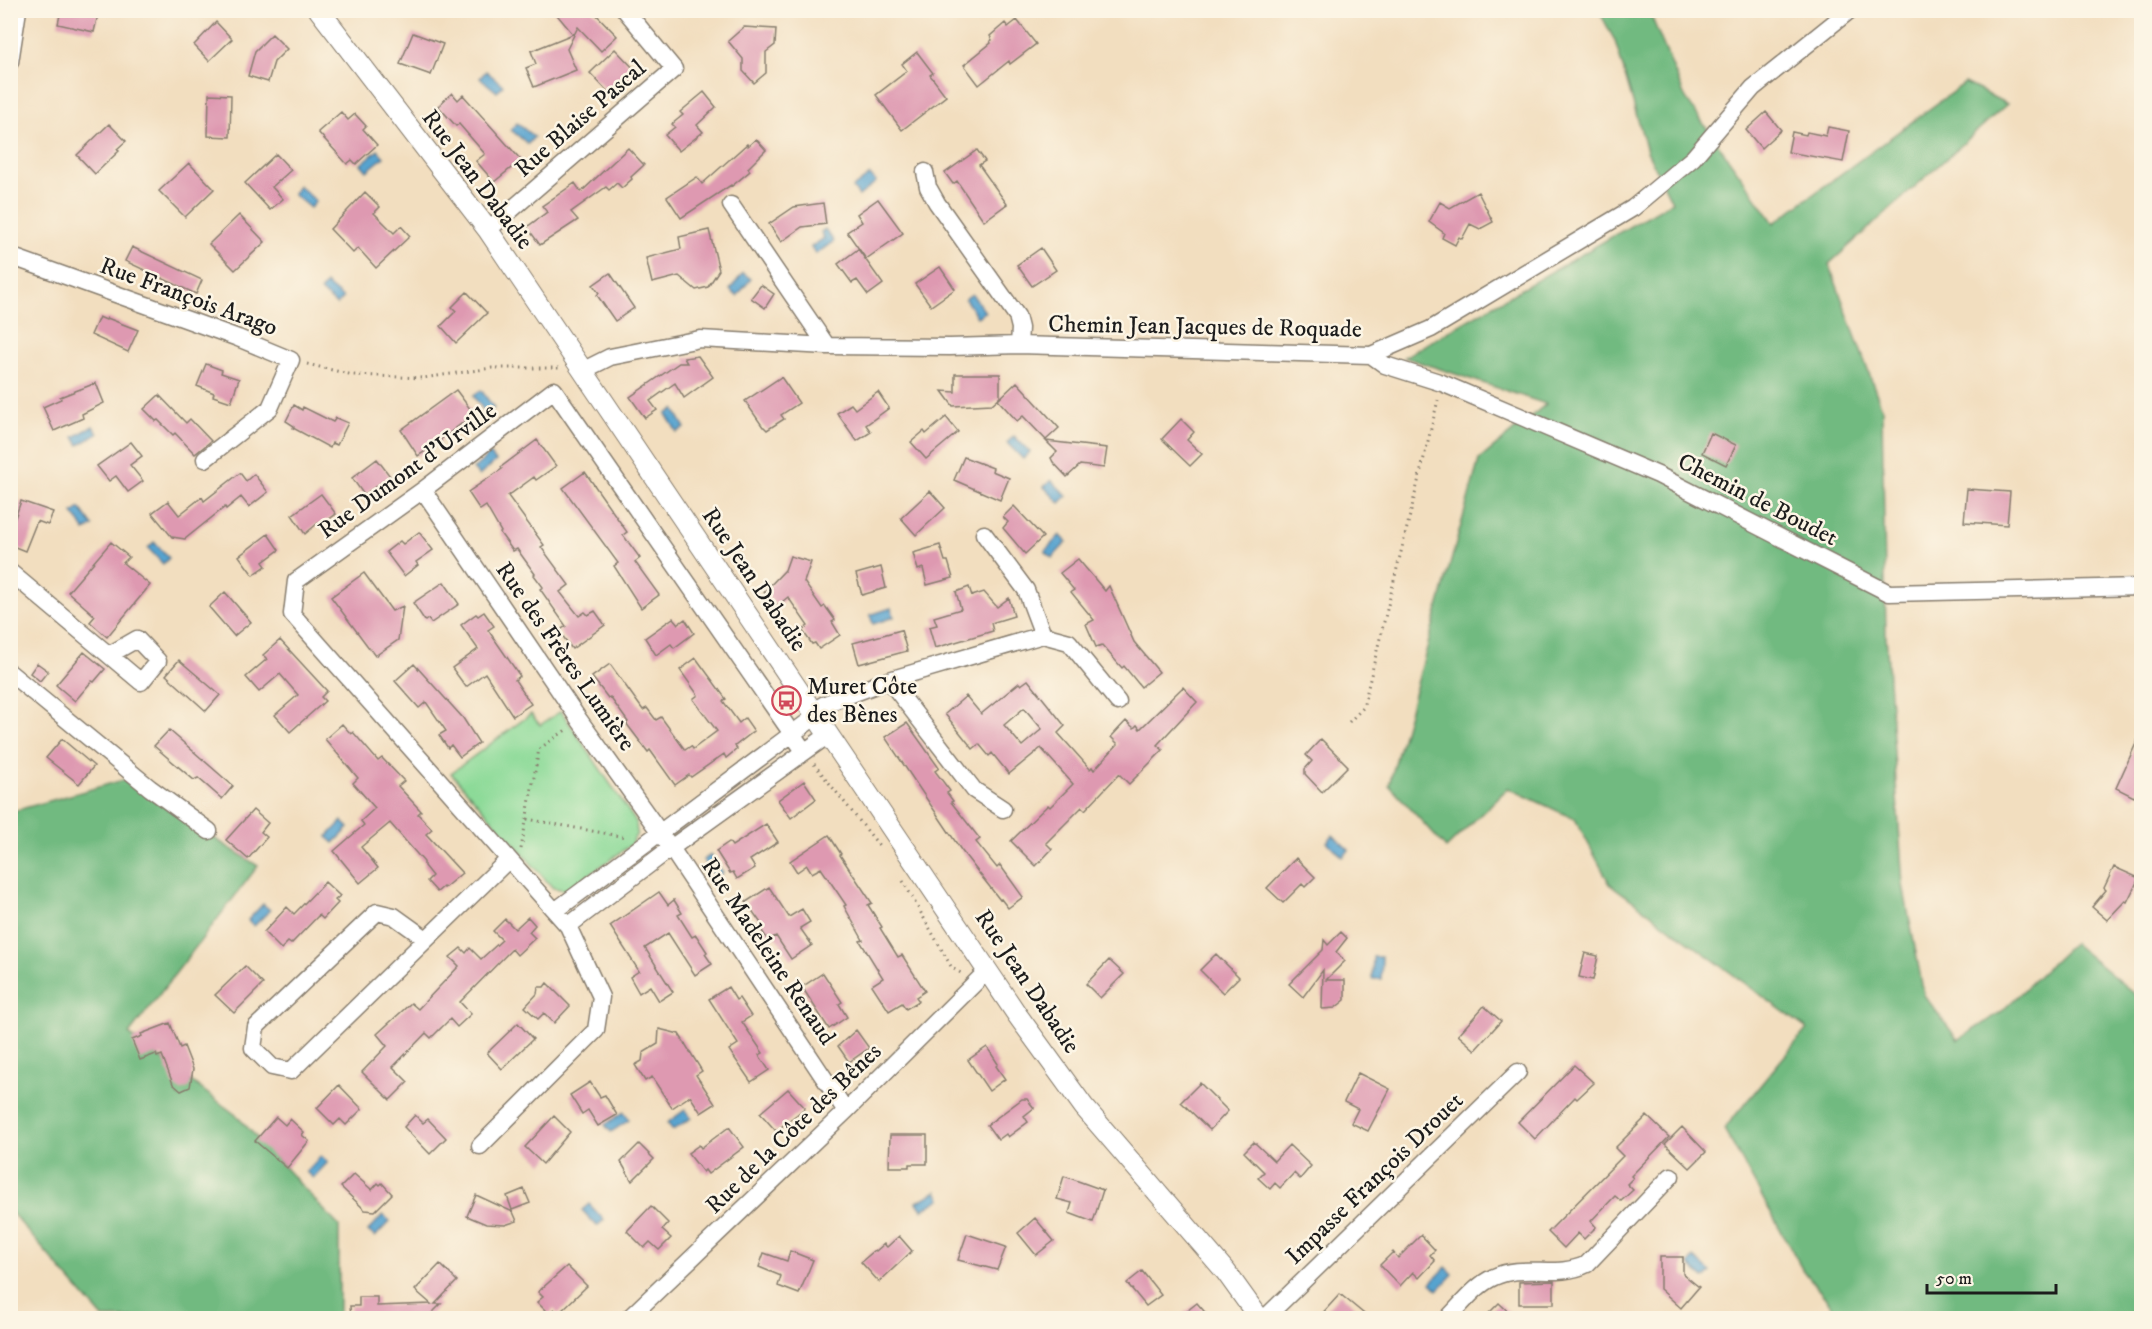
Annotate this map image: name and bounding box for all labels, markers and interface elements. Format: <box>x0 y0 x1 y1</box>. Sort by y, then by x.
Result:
street label: Rue Blaise Pascal <box>509 53 653 184</box>
street label: Rue Jean Dabadie <box>415 104 540 255</box>
street label: Rue François Arago <box>96 251 282 343</box>
street label: Chemin Jean Jacques de Roquade <box>1048 309 1362 345</box>
street label: Rue Dumont d'Urville <box>313 396 503 546</box>
street label: Chemin de Boudet <box>1673 447 1843 553</box>
street label: Rue Jean Dabadie <box>695 502 813 657</box>
street label: Rue des Frères Lumière <box>489 556 642 757</box>
place label: Muret Côte des Bènes <box>807 672 917 730</box>
bus stop icon: Muret Côte des Bènes <box>770 684 802 716</box>
street label: Rue Madeleine Renaud <box>694 852 842 1051</box>
street label: Rue Jean Dabadie <box>968 904 1086 1059</box>
street label: Rue de la Côte des Bênes <box>699 1037 888 1221</box>
street label: Impasse François Drouet <box>1280 1086 1470 1271</box>
scale bar <box>1927 1257 2056 1295</box>
text: 50 m <box>1936 1268 1972 1290</box>

